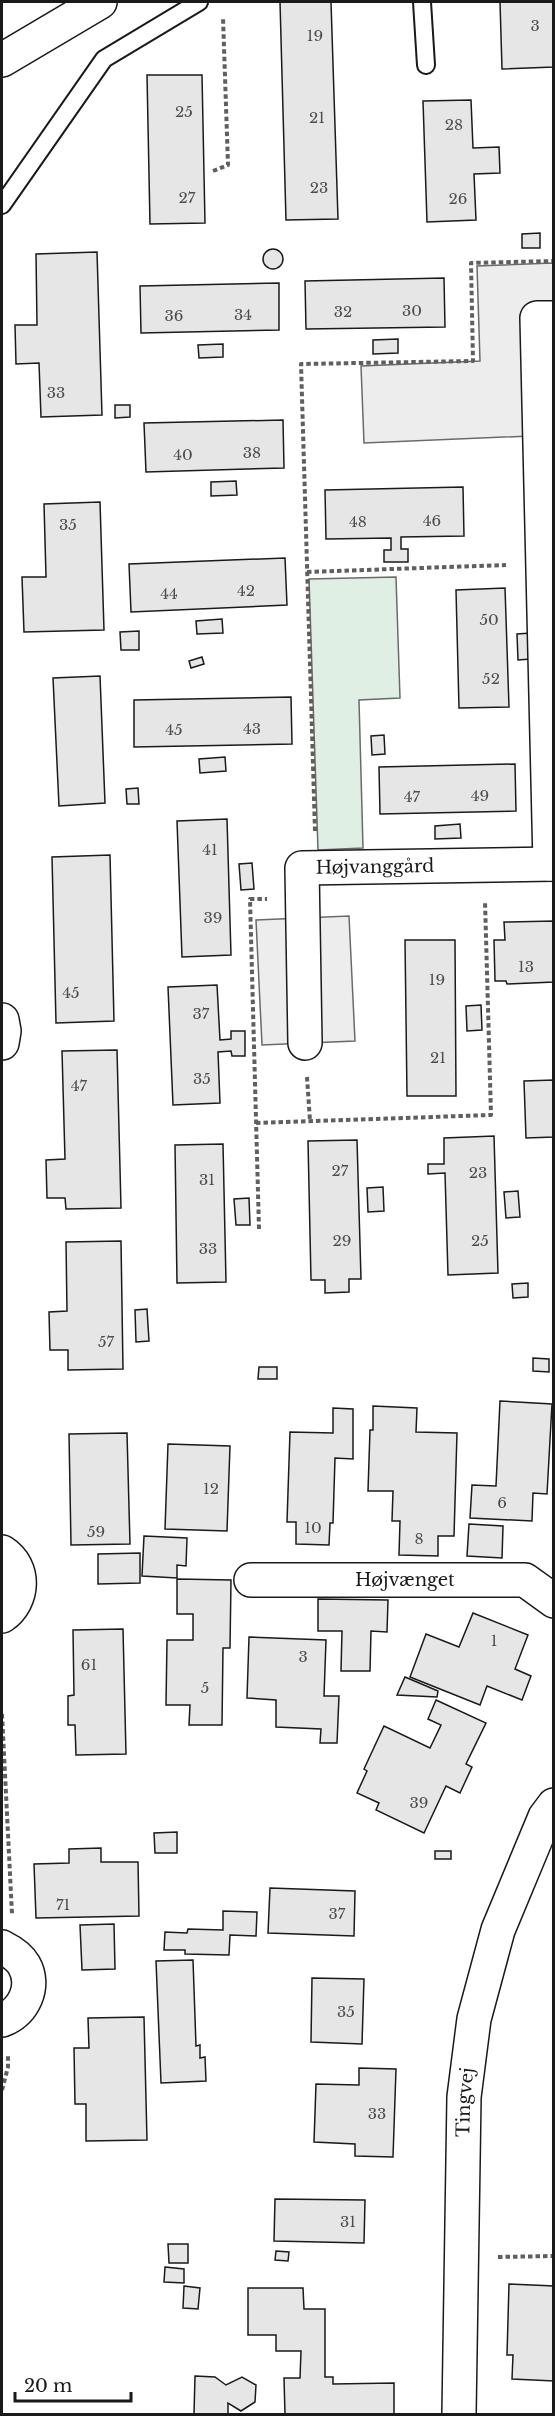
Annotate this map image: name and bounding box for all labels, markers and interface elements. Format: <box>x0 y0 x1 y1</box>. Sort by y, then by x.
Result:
house number: 3 <box>530 16 540 35</box>
house number: 19 <box>307 26 323 45</box>
house number: 25 <box>175 102 193 121</box>
house number: 21 <box>309 108 325 127</box>
house number: 28 <box>445 115 463 134</box>
house number: 23 <box>310 178 328 197</box>
house number: 27 <box>179 188 196 207</box>
house number: 26 <box>449 189 467 208</box>
house number: 30 <box>402 301 422 320</box>
house number: 32 <box>334 302 352 321</box>
house number: 34 <box>234 305 252 324</box>
house number: 36 <box>165 306 183 325</box>
house number: 33 <box>47 383 65 402</box>
house number: 38 <box>243 443 261 462</box>
house number: 40 <box>173 445 193 464</box>
house number: 46 <box>423 511 441 530</box>
house number: 48 <box>349 512 367 531</box>
house number: 35 <box>59 515 77 534</box>
house number: 42 <box>237 581 255 600</box>
house number: 44 <box>160 584 178 603</box>
house number: 50 <box>479 610 499 629</box>
house number: 52 <box>482 669 500 688</box>
house number: 43 <box>243 719 261 738</box>
house number: 45 <box>165 720 183 739</box>
house number: 49 <box>471 786 489 805</box>
house number: 47 <box>404 787 421 806</box>
house number: 41 <box>202 840 218 859</box>
street label: Højvanggård <box>315 855 435 879</box>
house number: 39 <box>204 908 222 927</box>
house number: 13 <box>518 957 534 976</box>
house number: 19 <box>429 970 445 989</box>
house number: 45 <box>62 983 80 1002</box>
house number: 37 <box>193 1004 210 1023</box>
house number: 21 <box>430 1048 446 1067</box>
house number: 35 <box>193 1069 211 1088</box>
house number: 47 <box>71 1076 88 1095</box>
house number: 27 <box>332 1161 349 1180</box>
house number: 23 <box>469 1163 487 1182</box>
house number: 31 <box>199 1170 215 1189</box>
house number: 29 <box>333 1231 351 1250</box>
house number: 25 <box>471 1231 489 1250</box>
house number: 33 <box>199 1239 217 1258</box>
house number: 57 <box>98 1332 114 1351</box>
house number: 12 <box>203 1479 219 1498</box>
house number: 6 <box>497 1493 507 1512</box>
house number: 10 <box>304 1518 322 1537</box>
house number: 59 <box>87 1522 105 1541</box>
house number: 8 <box>414 1529 424 1548</box>
street label: Højvænget <box>355 1569 455 1591</box>
house number: 1 <box>491 1631 497 1650</box>
house number: 3 <box>298 1647 308 1666</box>
house number: 61 <box>81 1655 97 1674</box>
house number: 5 <box>201 1678 209 1697</box>
house number: 39 <box>410 1793 428 1812</box>
house number: 71 <box>56 1895 70 1914</box>
house number: 37 <box>329 1904 346 1923</box>
house number: 35 <box>337 2002 355 2021</box>
street label: Tingvej <box>452 2066 479 2137</box>
house number: 33 <box>368 2104 386 2123</box>
house number: 31 <box>340 2212 356 2231</box>
scale bar <box>15 2365 130 2403</box>
text: 20 m <box>24 2375 72 2397</box>

